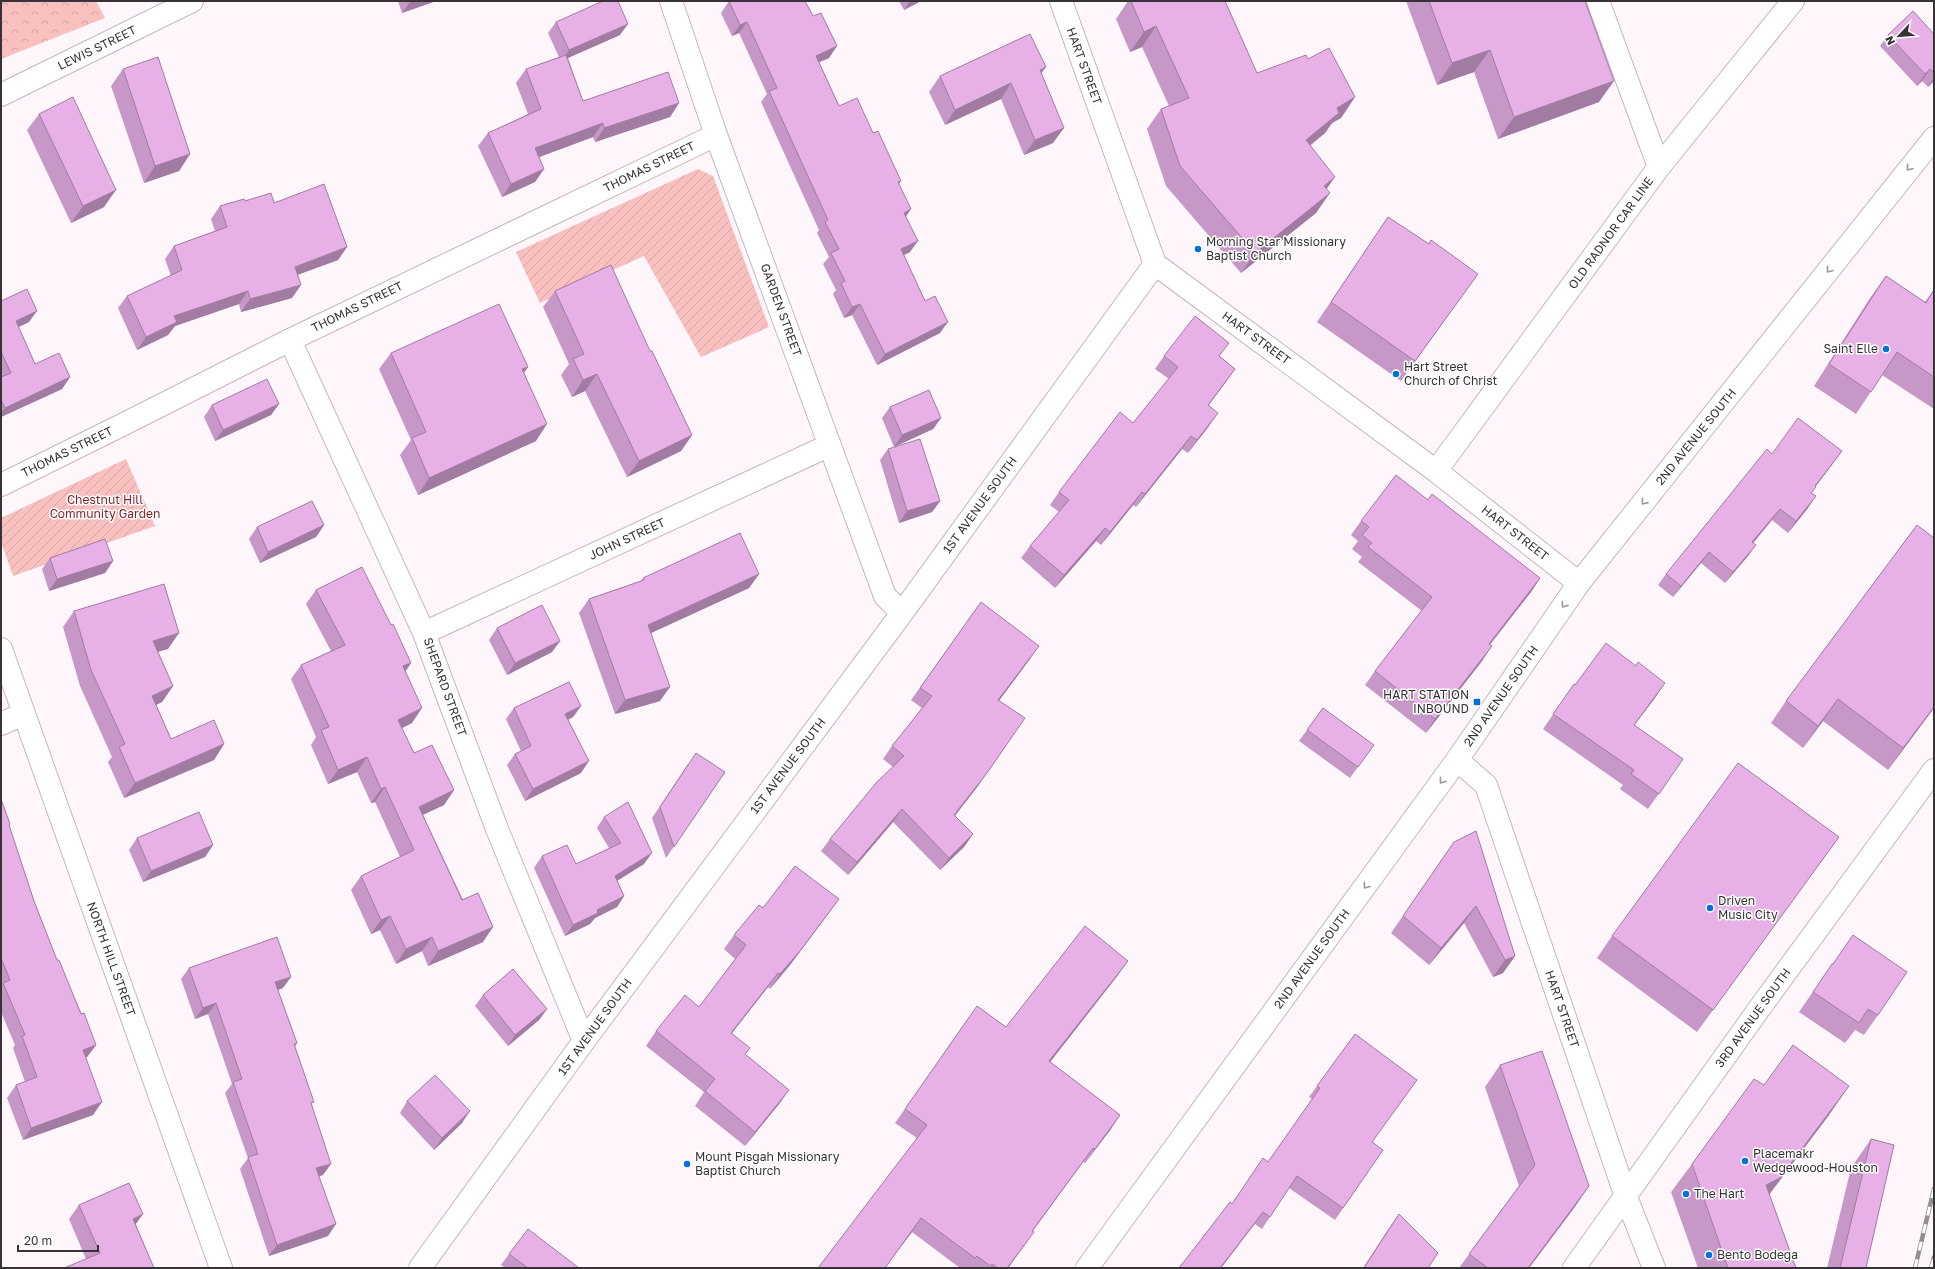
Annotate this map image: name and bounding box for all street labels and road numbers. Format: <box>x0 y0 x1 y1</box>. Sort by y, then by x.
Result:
street label: LEWIS STREET <box>55 22 139 73</box>
street label: HART STREET <box>1064 25 1106 107</box>
street label: THOMAS STREET <box>601 138 697 195</box>
street label: OLD RADNOR CAR LINE <box>1565 174 1656 292</box>
street label: GARDEN STREET <box>758 261 805 359</box>
street label: THOMAS STREET <box>309 278 405 335</box>
street label: HART STREET <box>1219 308 1294 368</box>
street label: 2ND AVENUE SOUTH <box>1652 385 1739 488</box>
street label: THOMAS STREET <box>19 423 115 480</box>
street label: 1ST AVENUE SOUTH <box>939 453 1020 556</box>
street label: HART STREET <box>1479 502 1552 564</box>
street label: JOHN STREET <box>586 514 668 563</box>
street label: SHEPARD STREET <box>421 635 470 739</box>
street label: 2ND AVENUE SOUTH <box>1460 642 1541 749</box>
street label: 1ST AVENUE SOUTH <box>747 715 829 817</box>
street label: NORTH HILL STREET <box>84 900 139 1019</box>
street label: 2ND AVENUE SOUTH <box>1270 906 1353 1012</box>
street label: 3RD AVENUE SOUTH <box>1712 965 1794 1070</box>
street label: HART STREET <box>1542 968 1583 1050</box>
street label: 1ST AVENUE SOUTH <box>554 975 635 1078</box>

